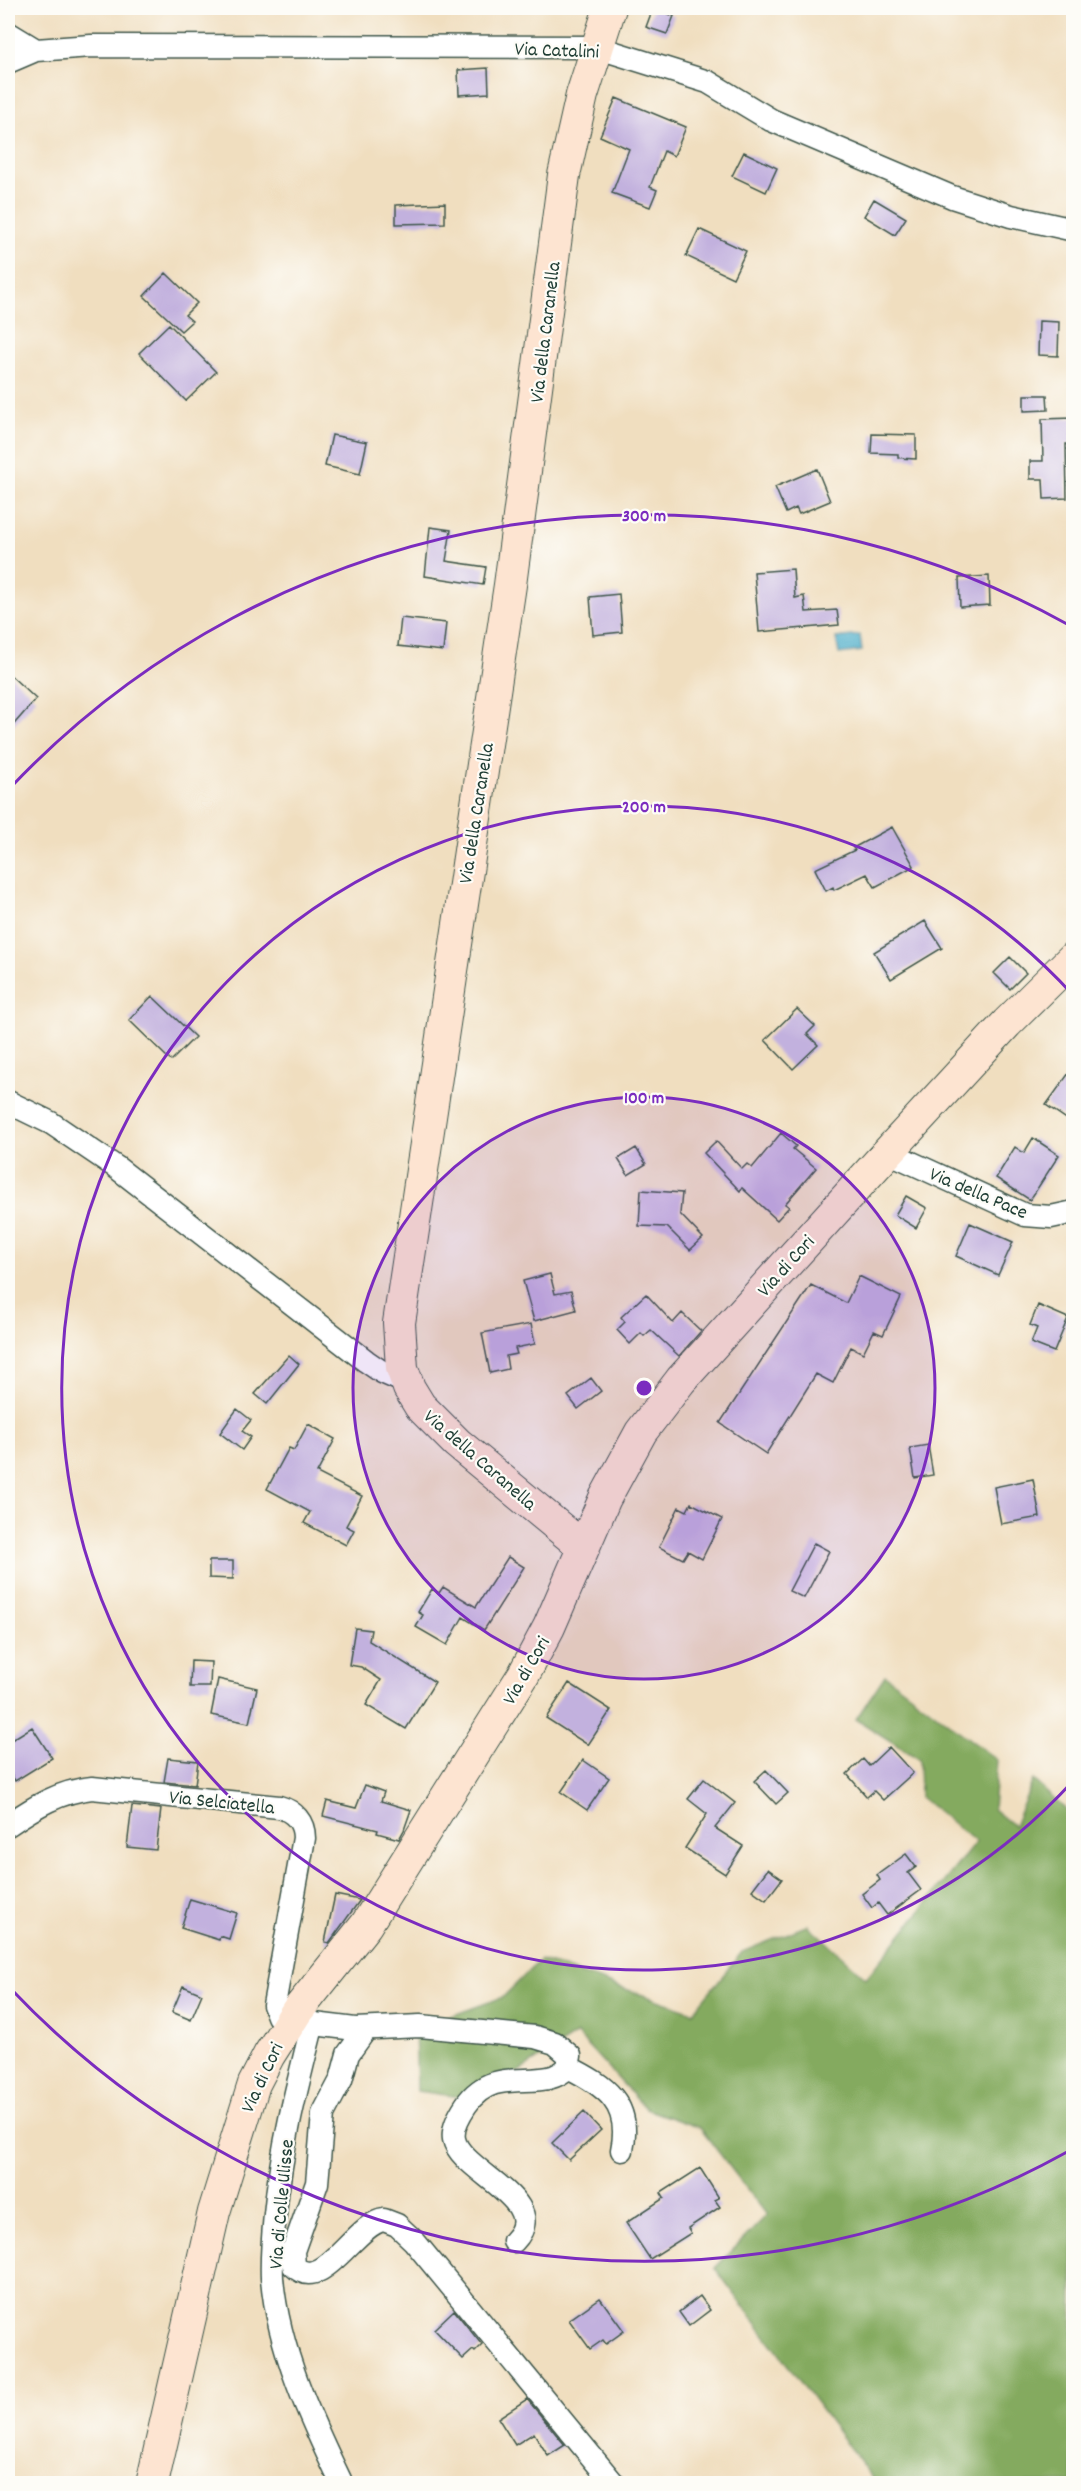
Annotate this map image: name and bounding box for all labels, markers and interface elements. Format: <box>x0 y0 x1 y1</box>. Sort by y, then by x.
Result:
street label: Via Catalini <box>514 37 600 67</box>
street label: Via della Caranella <box>524 260 570 404</box>
text: 300 m <box>622 505 666 530</box>
street label: Via della Caranella <box>453 741 503 886</box>
text: 200 m <box>622 796 666 821</box>
text: 100 m <box>624 1087 664 1112</box>
street label: Via della Pace <box>924 1162 1031 1228</box>
street label: Via di Cori <box>752 1230 823 1304</box>
centre of rings <box>634 1378 654 1398</box>
street label: Via della Caranella <box>416 1404 542 1519</box>
street label: Via di Cori <box>497 1632 559 1711</box>
street label: Via Selciatella <box>168 1785 276 1824</box>
street label: Via di Cori <box>235 2038 292 2118</box>
street label: Via di Colle Ulisse <box>263 2138 303 2270</box>

